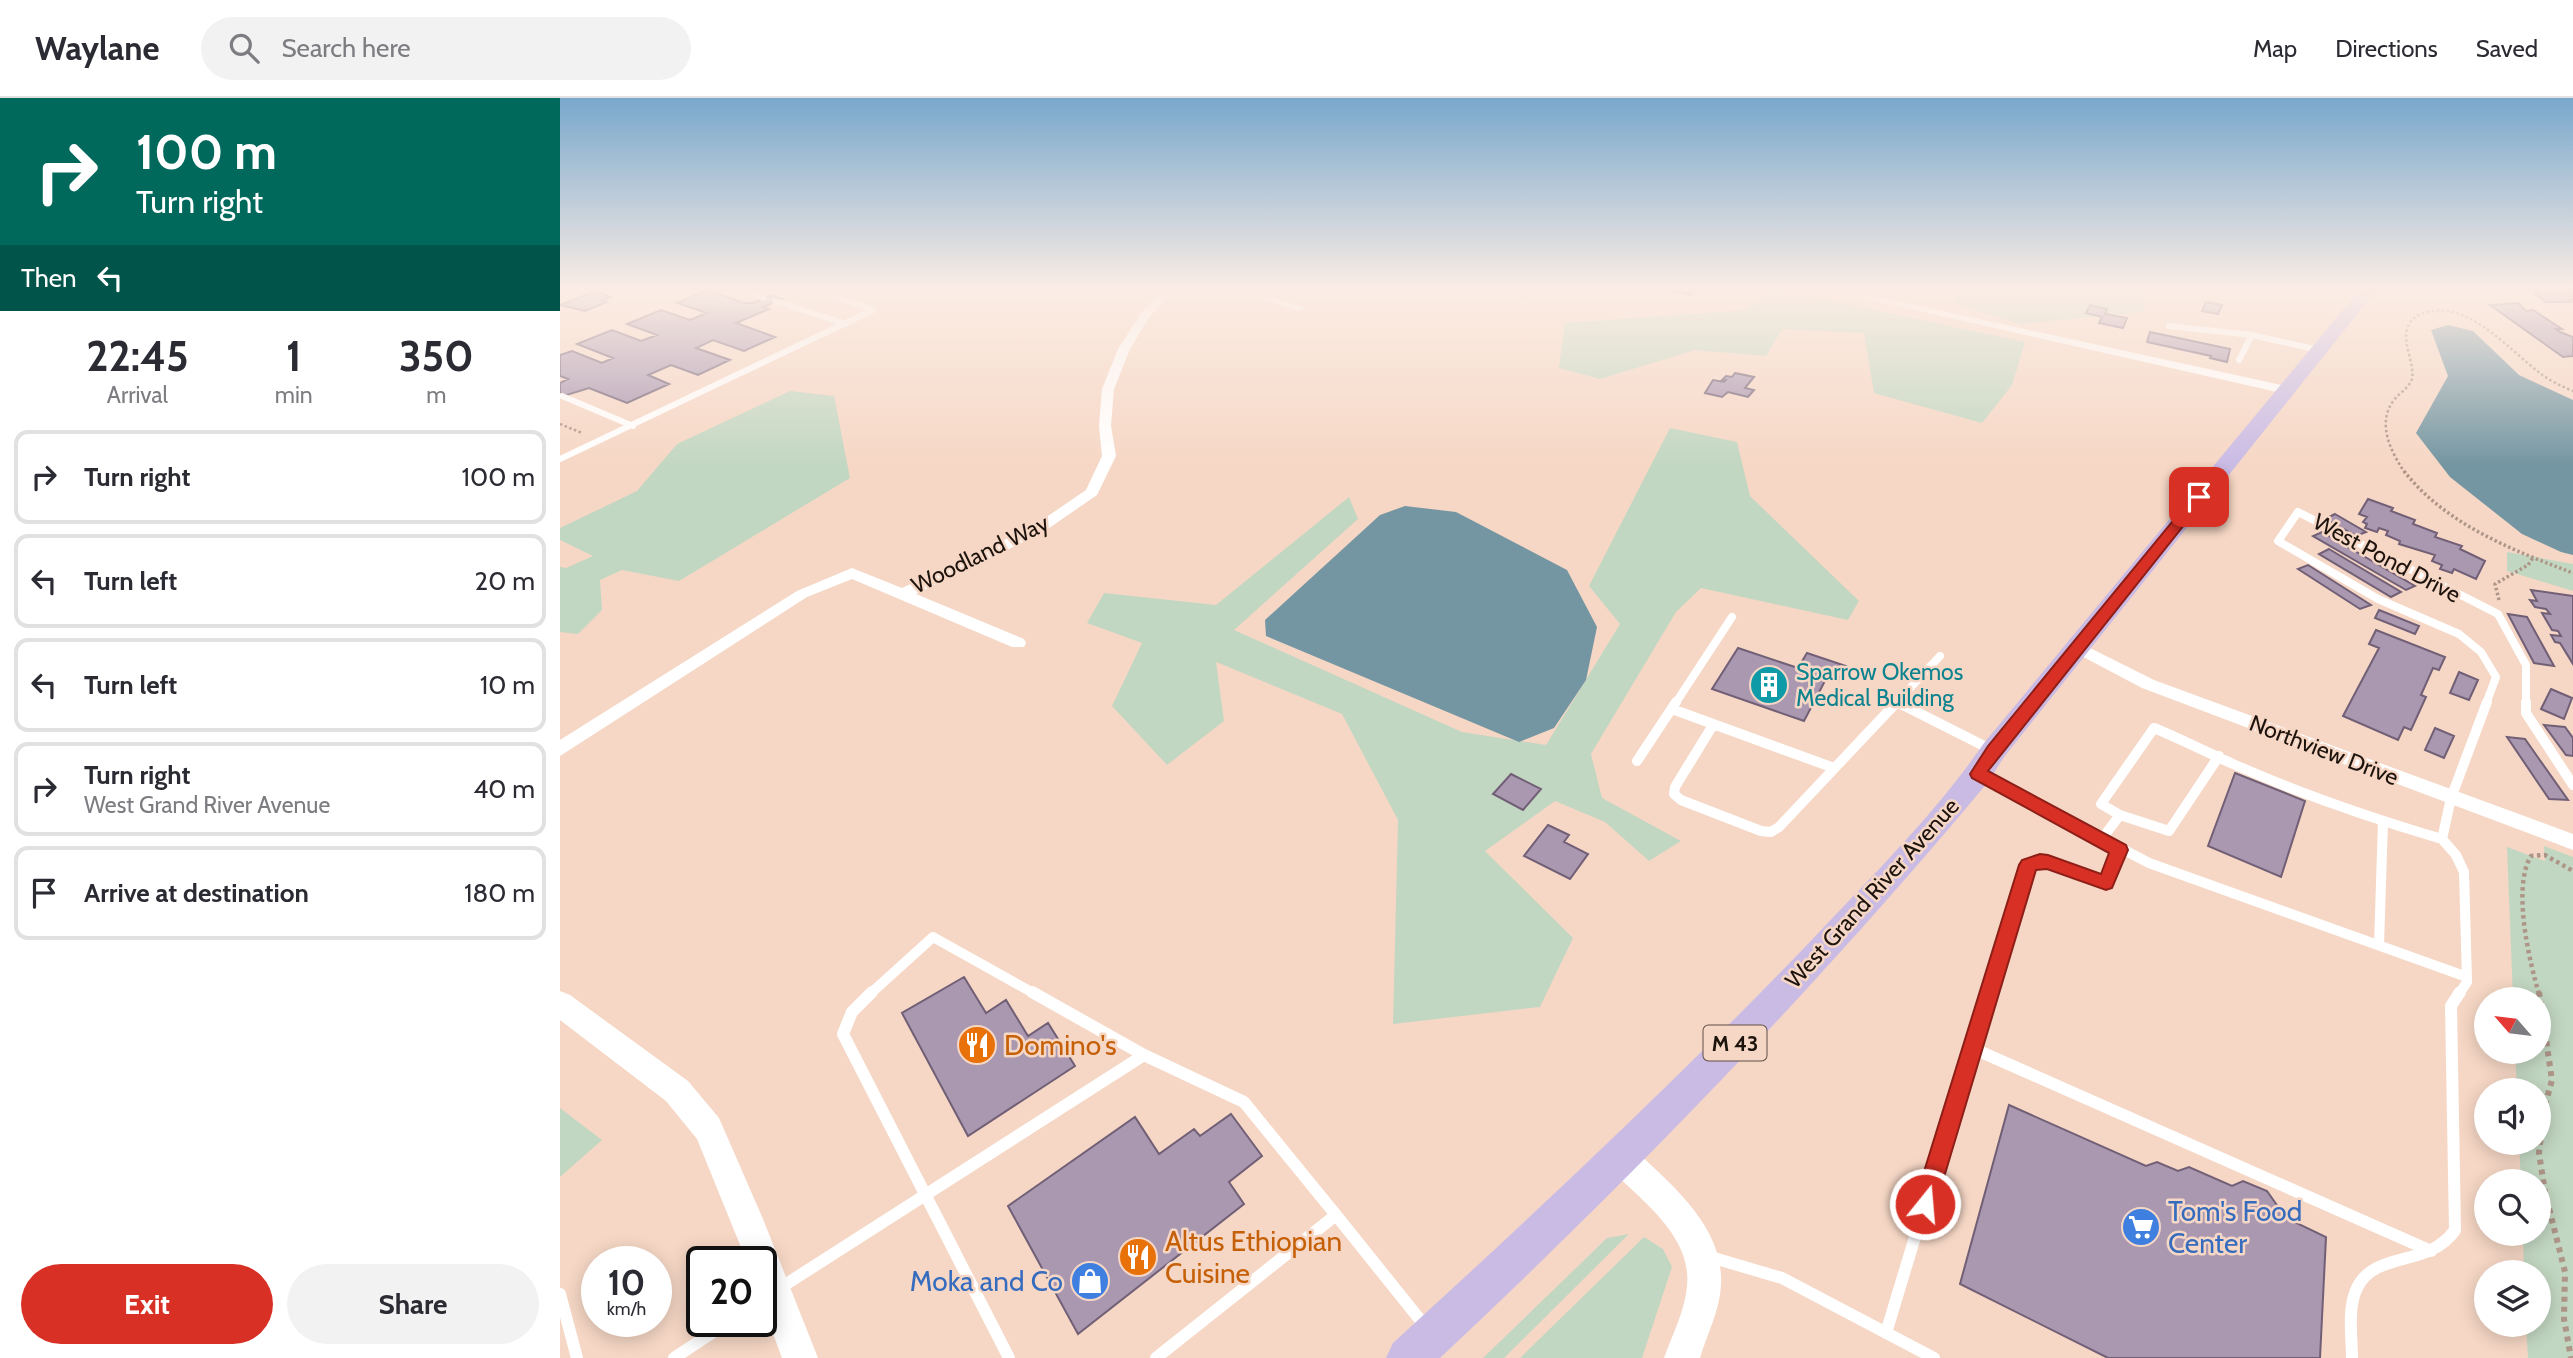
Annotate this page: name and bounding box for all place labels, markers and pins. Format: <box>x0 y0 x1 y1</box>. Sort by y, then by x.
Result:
pin <box>2169 467 2229 527</box>
place label: Sparrow Okemos Medical Building <box>1796 658 1963 712</box>
building icon: Sparrow Okemos Medical Building <box>1748 664 1790 706</box>
restaurant icon: Domino's <box>956 1024 998 1066</box>
place label: Domino's <box>1004 1028 1117 1062</box>
place label: Tom's Food Center <box>2168 1194 2302 1260</box>
supermarket icon: Tom's Food Center <box>2120 1206 2162 1248</box>
place label: Altus Ethiopian Cuisine <box>1165 1224 1342 1290</box>
restaurant icon: Altus Ethiopian Cuisine <box>1117 1236 1159 1278</box>
shop icon: Moka and Co <box>1069 1260 1111 1302</box>
place label: Moka and Co <box>910 1264 1063 1298</box>

